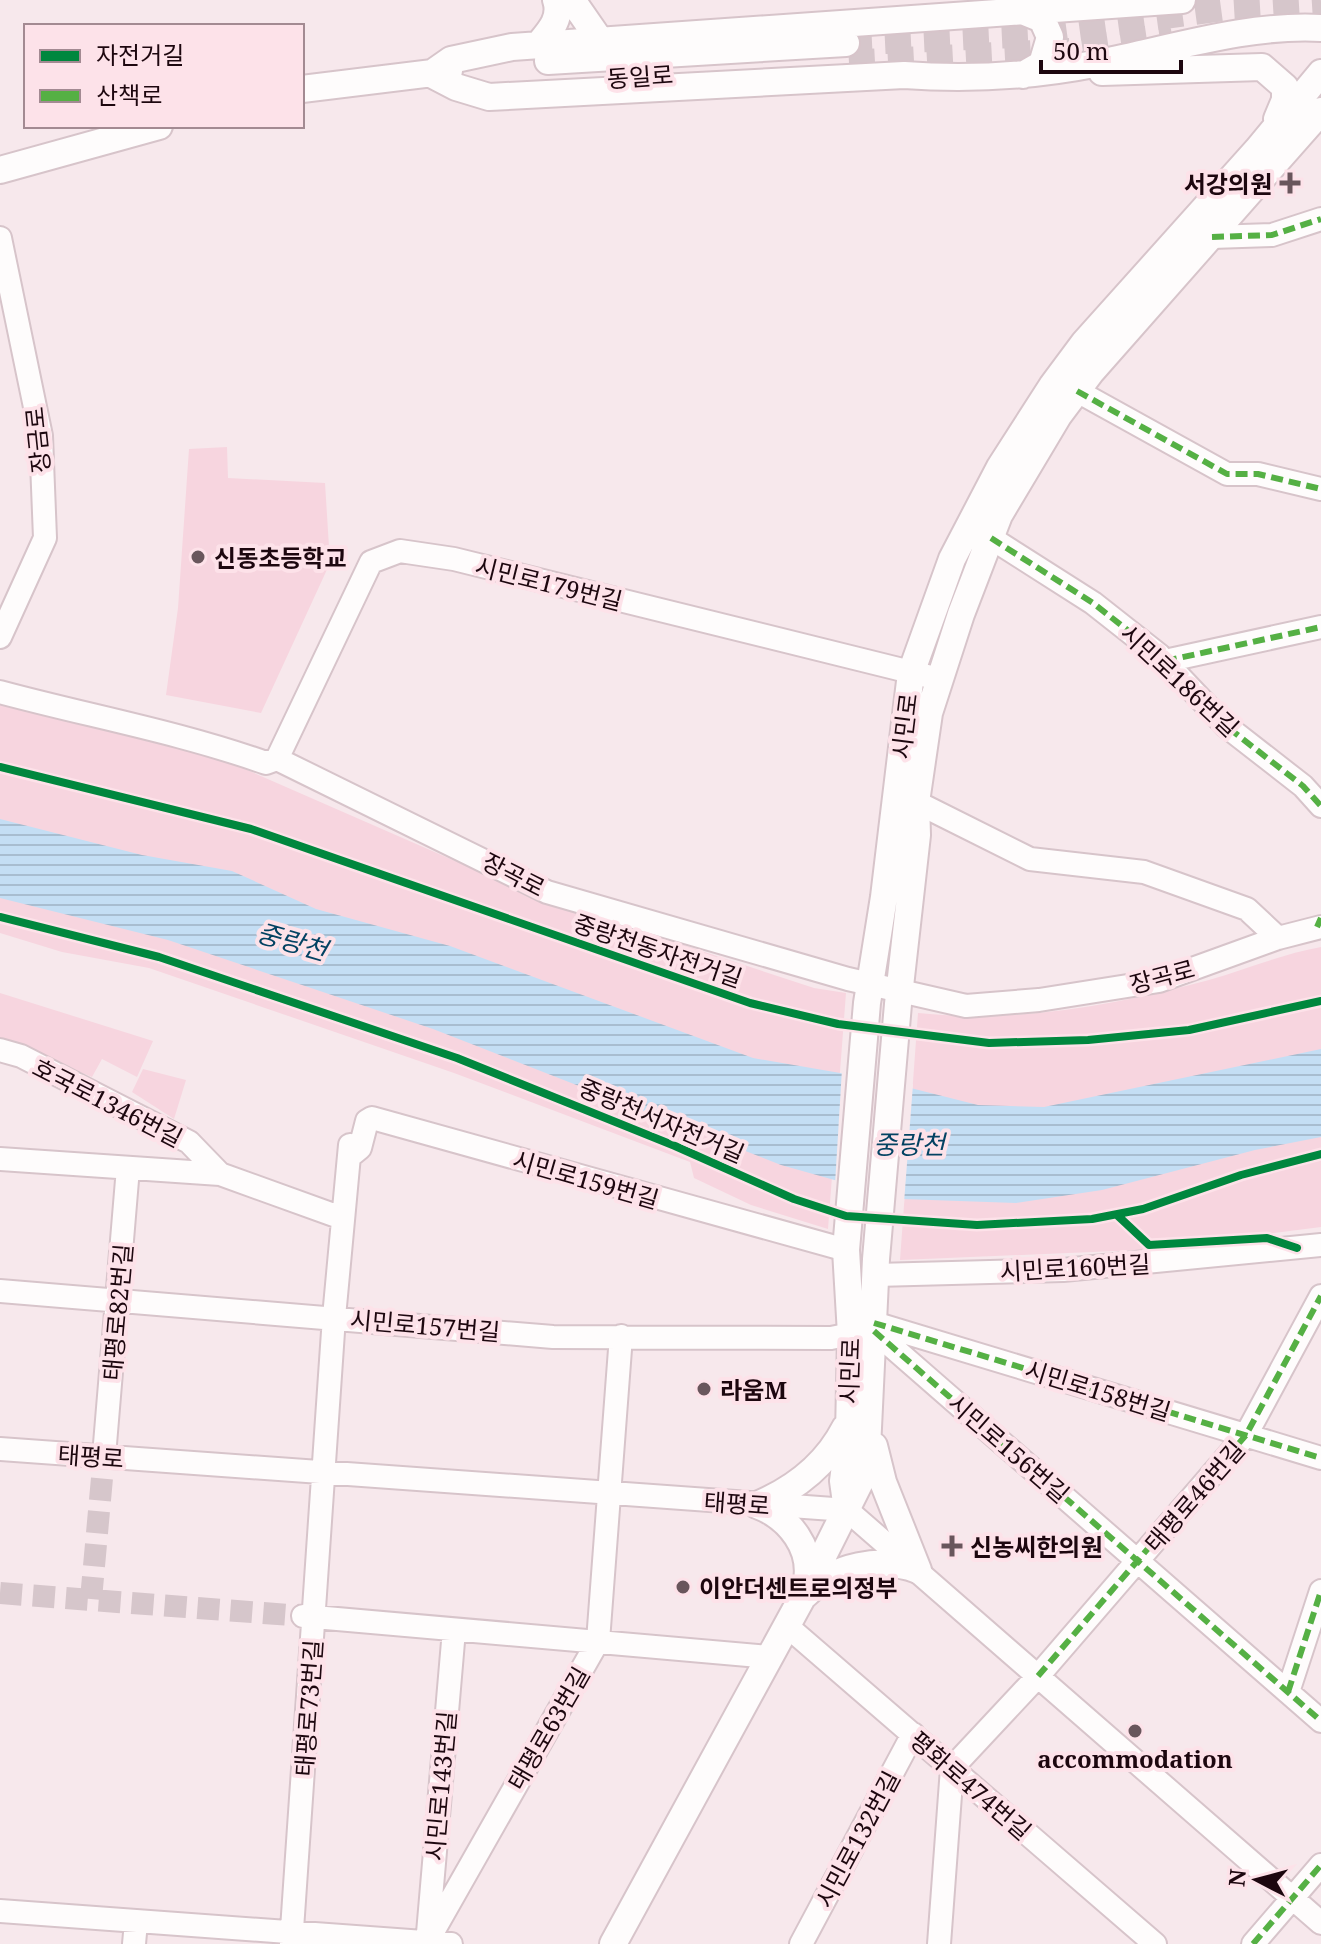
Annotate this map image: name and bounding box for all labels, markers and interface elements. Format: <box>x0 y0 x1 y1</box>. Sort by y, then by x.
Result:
legend <box>24 24 304 128</box>
scale bar <box>1041 24 1181 74</box>
text: 50 m <box>1053 34 1109 67</box>
text: 자전거길 <box>96 38 184 71</box>
street label: 동일로 <box>606 57 674 95</box>
text: 산책로 <box>96 78 162 111</box>
place label: 서강의원 <box>1184 167 1272 200</box>
marker: 서강의원 <box>1279 172 1301 194</box>
street label: 장금로 <box>17 405 57 475</box>
place label: 신동초등학교 <box>214 541 346 574</box>
marker: 신동초등학교 <box>189 548 207 566</box>
street label: 시민로179번길 <box>472 549 626 617</box>
street label: 시민로186번길 <box>1114 617 1246 743</box>
street label: 시민로 <box>884 691 924 761</box>
street label: 장곡로 <box>477 844 551 904</box>
street label: 중랑천동자전거길 <box>569 906 747 994</box>
water label: 중랑천 <box>253 914 334 969</box>
street label: 장곡로 <box>1126 951 1198 1001</box>
street label: 호국로1346번길 <box>27 1050 189 1154</box>
street label: 중랑천서자전거길 <box>574 1070 750 1170</box>
water label: 중랑천 <box>873 1126 948 1162</box>
street label: 시민로159번길 <box>509 1142 663 1216</box>
street label: 태평로82번길 <box>95 1242 139 1382</box>
street label: 시민로160번길 <box>999 1247 1151 1287</box>
street label: 시민로157번길 <box>349 1302 501 1348</box>
street label: 시민로 <box>831 1337 867 1405</box>
street label: 시민로158번길 <box>1021 1352 1175 1428</box>
place label: 라움M <box>720 1373 787 1406</box>
marker: 라움M <box>695 1380 713 1398</box>
street label: 시민로156번길 <box>941 1386 1077 1510</box>
street label: 태평로46번길 <box>1137 1433 1251 1559</box>
street label: 태평로 <box>57 1437 125 1475</box>
street label: 태평로 <box>703 1484 771 1522</box>
place label: 신농씨한의원 <box>970 1530 1102 1563</box>
marker: 신농씨한의원 <box>941 1535 963 1557</box>
place label: 이안더센트로의정부 <box>699 1571 898 1604</box>
marker: 이안더센트로의정부 <box>674 1578 692 1596</box>
street label: 태평로73번길 <box>287 1638 329 1778</box>
street label: 태평로63번길 <box>499 1660 597 1796</box>
street label: 시민로143번길 <box>417 1710 463 1862</box>
marker: accommodation <box>1126 1722 1144 1740</box>
street label: 평화로474번길 <box>903 1723 1039 1847</box>
place label: accommodation <box>1037 1742 1233 1775</box>
street label: 시민로132번길 <box>807 1765 907 1913</box>
north arrow <box>1217 1840 1297 1920</box>
text: N <box>1220 1868 1252 1888</box>

